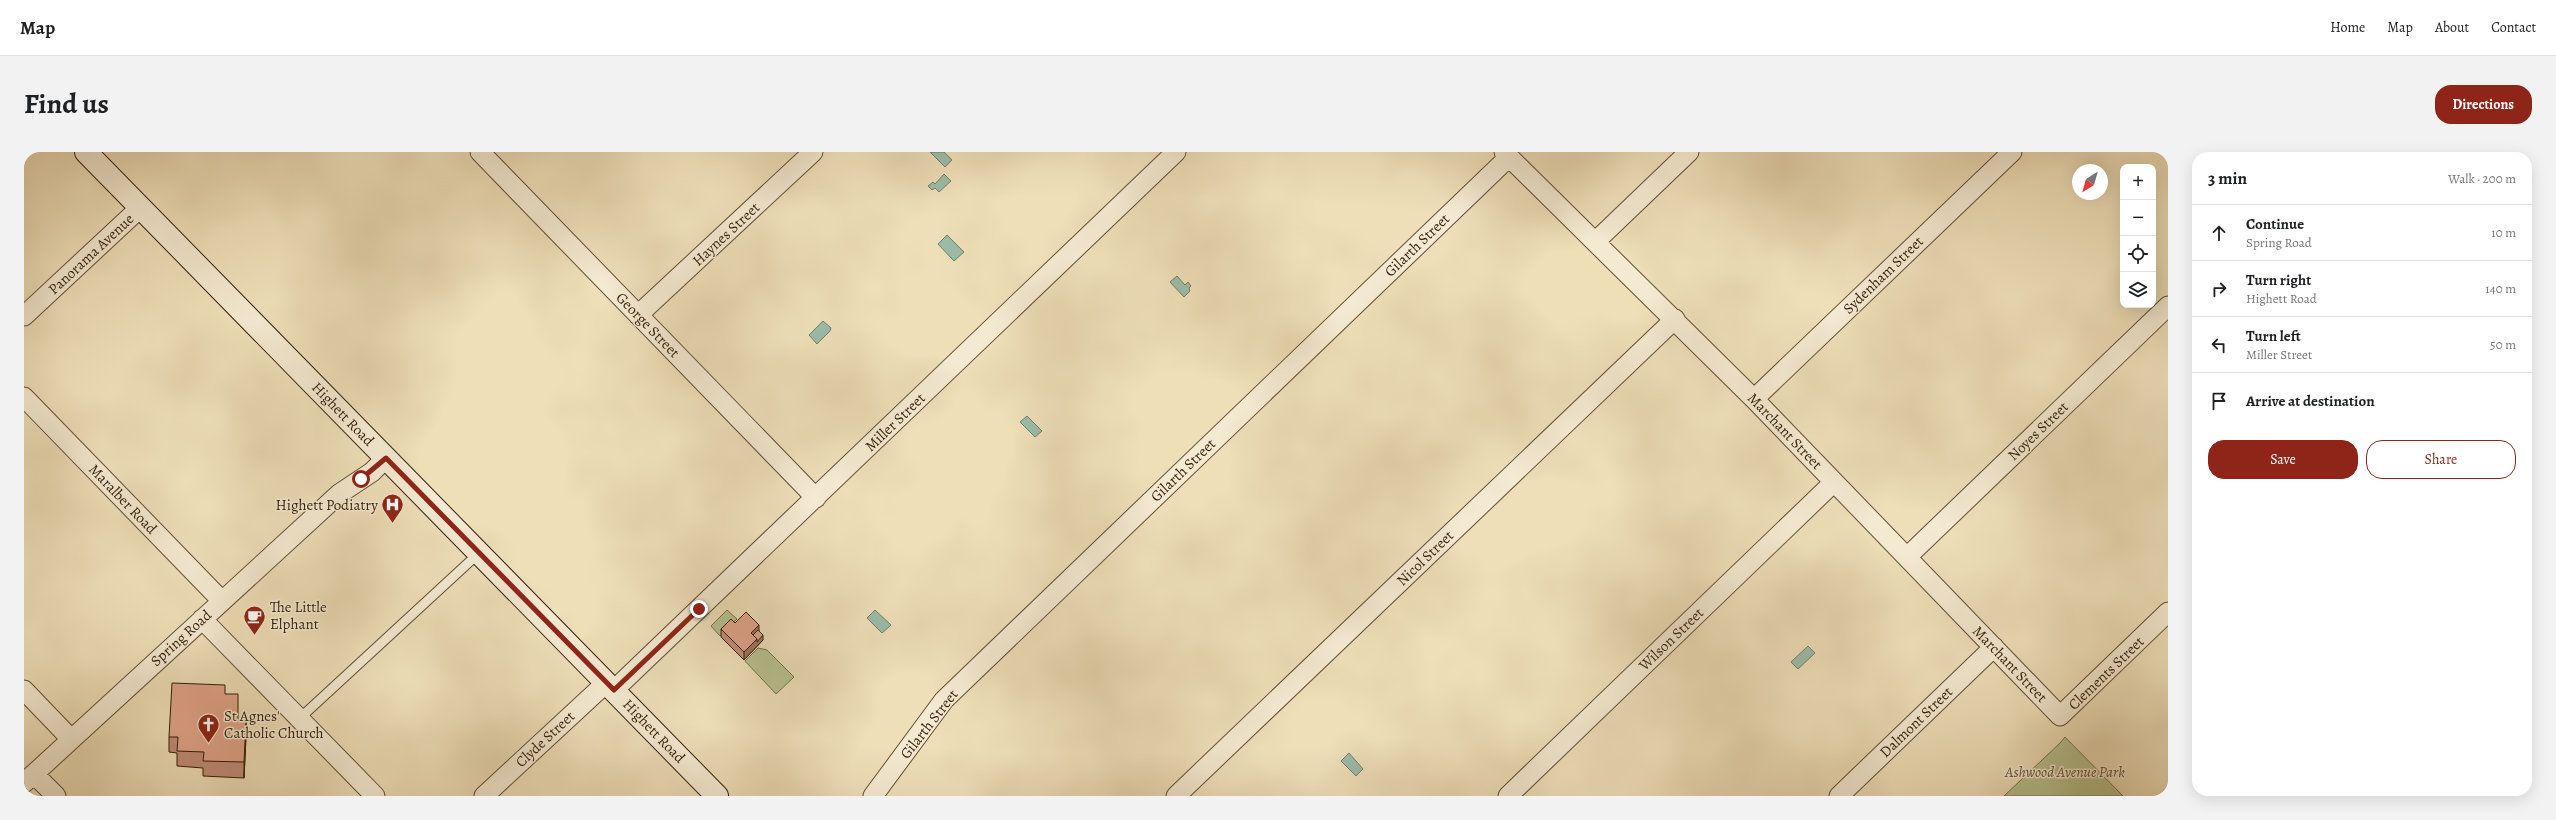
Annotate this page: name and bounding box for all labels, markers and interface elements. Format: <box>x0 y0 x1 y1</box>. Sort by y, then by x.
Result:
text: Map <box>20 15 55 41</box>
text: Home <box>2330 18 2365 37</box>
text: Map <box>2387 18 2413 37</box>
text: About <box>2435 18 2469 37</box>
text: Contact <box>2491 18 2536 37</box>
text: Find us <box>24 85 109 123</box>
button: Directions <box>2435 85 2532 124</box>
north arrow <box>2072 164 2108 200</box>
map controls <box>2120 164 2156 308</box>
button: + <box>2120 164 2156 200</box>
text: 3 min <box>2208 167 2247 190</box>
text: Walk · 200 m <box>2448 170 2516 187</box>
street label: Haynes Street <box>688 198 764 270</box>
button: − <box>2120 200 2156 236</box>
street label: Panorama Avenue <box>44 209 138 299</box>
street label: Gilarth Street <box>1380 209 1454 281</box>
text: Continue <box>2246 214 2304 234</box>
icon: ahead <box>2208 222 2230 244</box>
text: 10 m <box>2491 224 2516 241</box>
street label: Sydenham Street <box>1838 232 1928 318</box>
text: Spring Road <box>2246 234 2312 251</box>
button: locate <box>2120 236 2156 272</box>
text: Turn right <box>2246 270 2311 290</box>
button: layers <box>2120 272 2156 308</box>
icon: right <box>2208 278 2230 300</box>
text: 140 m <box>2485 280 2516 297</box>
street label: George Street <box>612 288 684 362</box>
text: Highett Road <box>2246 290 2317 307</box>
text: Turn left <box>2246 326 2301 346</box>
icon: left <box>2208 334 2230 356</box>
text: 50 m <box>2490 336 2516 353</box>
text: Miller Street <box>2246 346 2312 363</box>
street label: Highett Road <box>307 378 379 451</box>
street label: Miller Street <box>861 388 929 456</box>
street label: Marchant Street <box>1743 388 1827 474</box>
icon: arrive <box>2208 390 2230 412</box>
text: Arrive at destination <box>2246 391 2375 411</box>
street label: Noyes Street <box>2003 397 2073 465</box>
street label: Gilarth Street <box>1146 434 1220 506</box>
button: Save <box>2208 440 2358 479</box>
button: Share <box>2366 440 2516 479</box>
street label: Maralber Road <box>85 460 162 539</box>
route start <box>352 470 370 488</box>
hospital icon: Highett Podiatry <box>380 492 406 525</box>
place label: Highett Podiatry <box>276 495 378 515</box>
street label: Nicol Street <box>1392 526 1458 590</box>
place label: The Little Elphant <box>270 597 327 634</box>
route end <box>690 600 708 618</box>
cafe icon: The Little Elphant <box>241 603 267 636</box>
street label: Wilson Street <box>1634 603 1708 676</box>
street label: Spring Road <box>146 605 217 671</box>
street label: Marchant Street <box>1968 621 2052 707</box>
street label: Clements Street <box>2064 632 2148 714</box>
street label: Dalmont Street <box>1875 682 1957 762</box>
street label: Gilarth Street <box>896 685 963 763</box>
street label: Highett Road <box>618 695 690 768</box>
place label: St Agnes' Catholic Church <box>224 706 324 743</box>
street label: Clyde Street <box>511 706 579 772</box>
church icon: St Agnes' Catholic Church <box>195 712 221 745</box>
park label: Ashwood Avenue Park <box>2004 762 2125 782</box>

